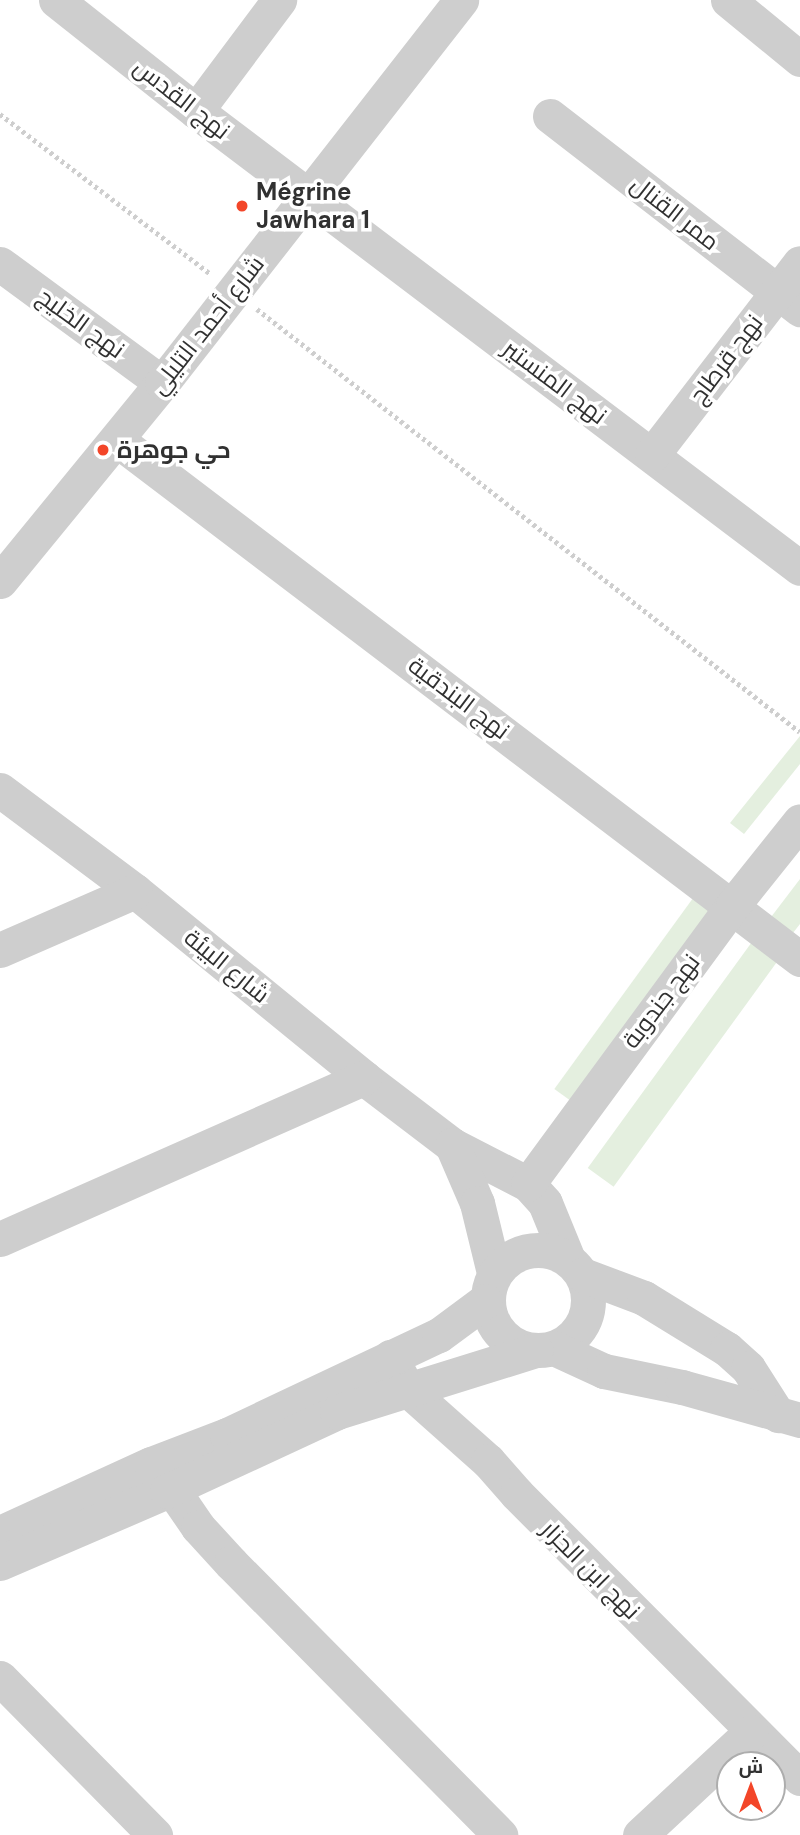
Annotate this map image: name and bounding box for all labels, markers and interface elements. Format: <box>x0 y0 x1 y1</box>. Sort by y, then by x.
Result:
street label: نهج القدس <box>128 53 236 145</box>
street label: ممر القنال <box>625 170 725 256</box>
place label: Mégrine Jawhara 1 <box>256 178 370 234</box>
marker: Mégrine Jawhara 1 <box>234 198 250 214</box>
street label: شارع أحمد التليلي <box>144 250 270 400</box>
street label: نهج الخليج <box>32 282 130 364</box>
street label: نهج قرطاج <box>683 309 769 409</box>
street label: نهج المنستير <box>498 334 612 430</box>
place label: حي جوهرة <box>117 436 231 464</box>
marker: حي جوهرة <box>95 442 111 458</box>
street label: نهج البندقية <box>403 651 515 745</box>
street label: شارع البيئة <box>179 923 275 1009</box>
street label: نهج جندوبة <box>616 948 706 1054</box>
street label: نهج ابن الجزار <box>536 1515 646 1625</box>
north arrow <box>716 1751 786 1821</box>
text: ش <box>739 1754 763 1779</box>

